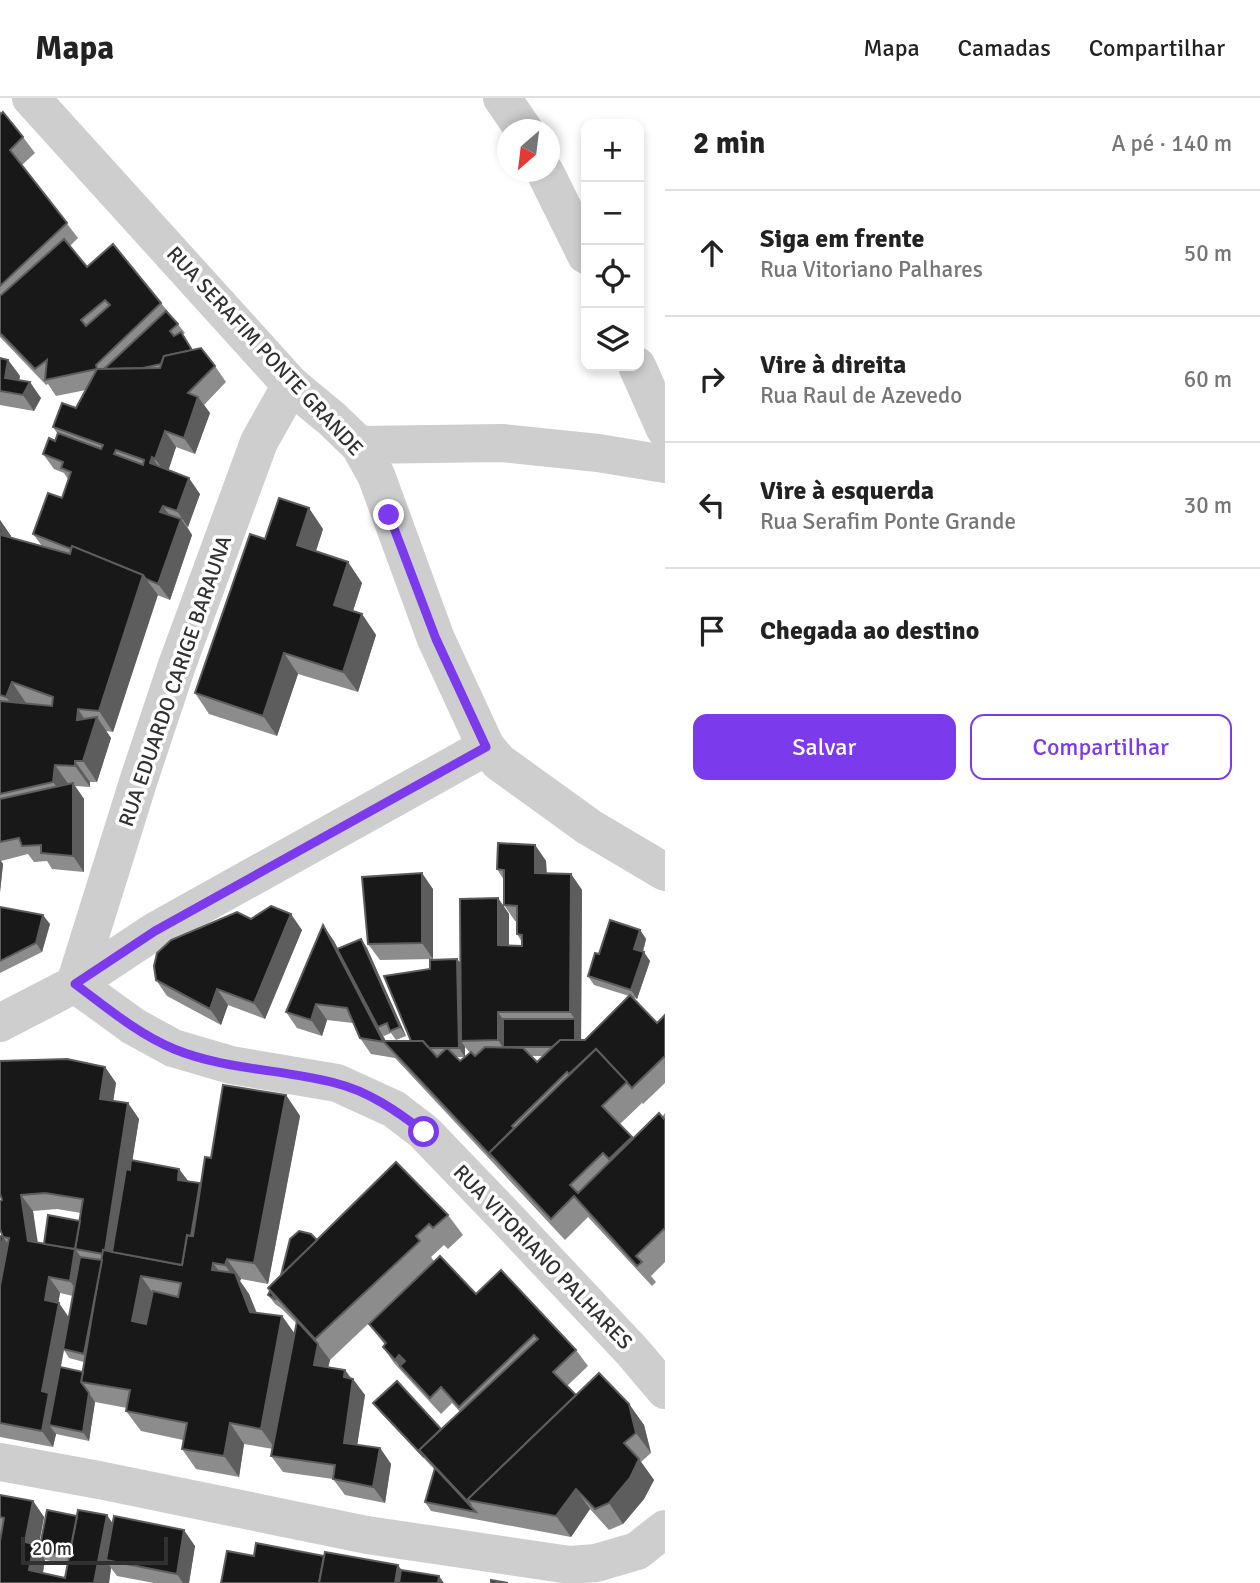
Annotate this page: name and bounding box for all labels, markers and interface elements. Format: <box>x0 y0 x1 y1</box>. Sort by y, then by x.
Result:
text: Mapa <box>35 28 114 69</box>
text: Mapa <box>863 33 920 63</box>
text: Camadas <box>958 33 1051 63</box>
text: Compartilhar <box>1089 33 1225 63</box>
north arrow <box>497 119 560 182</box>
map controls <box>581 119 644 371</box>
button: + <box>581 119 644 182</box>
text: 2 min <box>693 125 765 162</box>
text: A pé · 140 m <box>1111 129 1232 158</box>
button: − <box>581 182 644 245</box>
text: Siga em frente <box>760 223 924 255</box>
icon: ahead <box>693 234 731 272</box>
text: 50 m <box>1184 239 1232 268</box>
street label: RUA SERAFIM PONTE GRANDE <box>161 241 369 461</box>
button: locate <box>581 245 644 308</box>
text: Rua Vitoriano Palhares <box>760 255 983 284</box>
button: layers <box>581 308 644 371</box>
text: Vire à direita <box>760 349 906 381</box>
icon: right <box>693 360 731 398</box>
text: 60 m <box>1184 365 1232 394</box>
text: Rua Raul de Azevedo <box>760 381 962 410</box>
text: Vire à esquerda <box>760 475 934 507</box>
icon: left <box>693 486 731 524</box>
text: 30 m <box>1184 491 1232 520</box>
route end <box>373 499 404 530</box>
text: Rua Serafim Ponte Grande <box>760 507 1016 536</box>
street label: RUA EDUARDO CARIGE BARAUNA <box>113 532 237 830</box>
icon: arrive <box>693 612 731 650</box>
text: Chegada ao destino <box>760 615 979 647</box>
button: Salvar <box>693 714 956 780</box>
button: Compartilhar <box>970 714 1232 780</box>
route start <box>408 1116 439 1147</box>
street label: RUA VITORIANO PALHARES <box>448 1159 638 1355</box>
scale bar <box>21 1534 168 1566</box>
text: 20 m <box>32 1537 72 1561</box>

